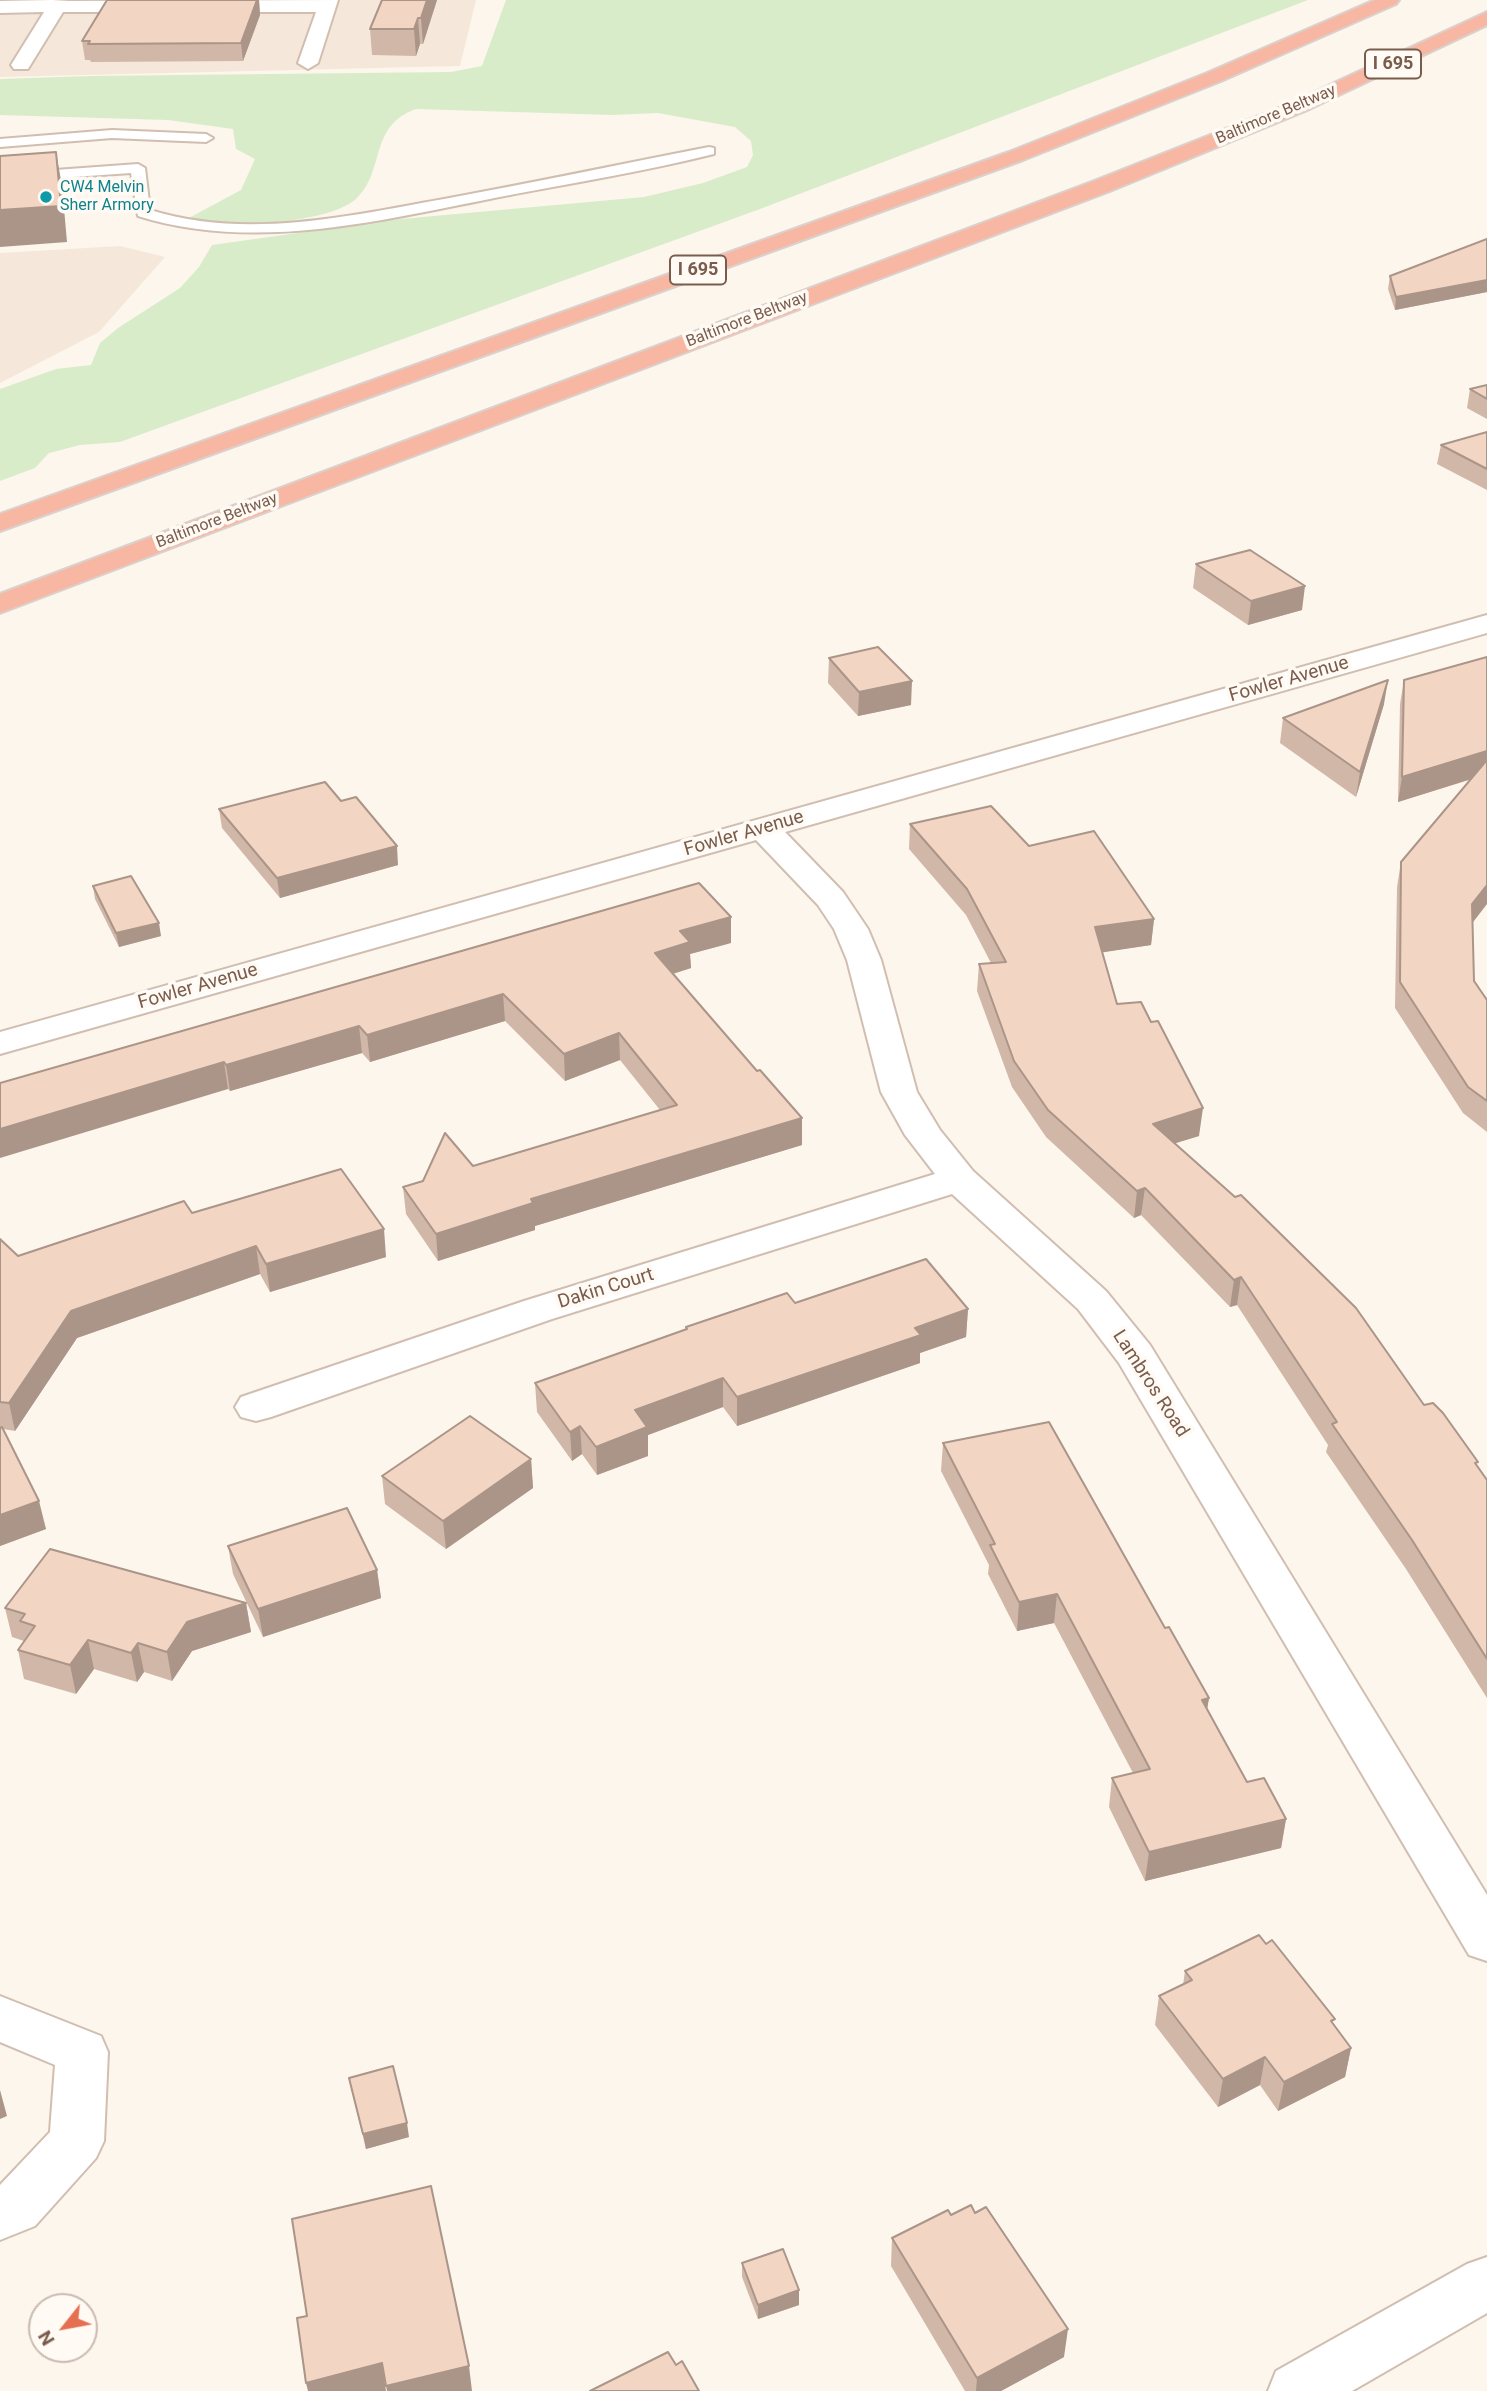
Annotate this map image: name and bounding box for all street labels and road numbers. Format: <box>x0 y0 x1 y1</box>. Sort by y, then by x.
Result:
road number: I 695 <box>1365 50 1421 78</box>
street label: Baltimore Beltway <box>1213 81 1339 149</box>
road number: I 695 <box>670 256 726 284</box>
street label: Baltimore Beltway <box>684 288 810 352</box>
street label: Baltimore Beltway <box>154 489 280 553</box>
street label: Fowler Avenue <box>1227 652 1351 708</box>
street label: Fowler Avenue <box>682 806 806 862</box>
street label: Fowler Avenue <box>136 959 260 1015</box>
street label: Dakin Court <box>555 1264 657 1314</box>
street label: Lambros Road <box>1107 1326 1193 1442</box>

